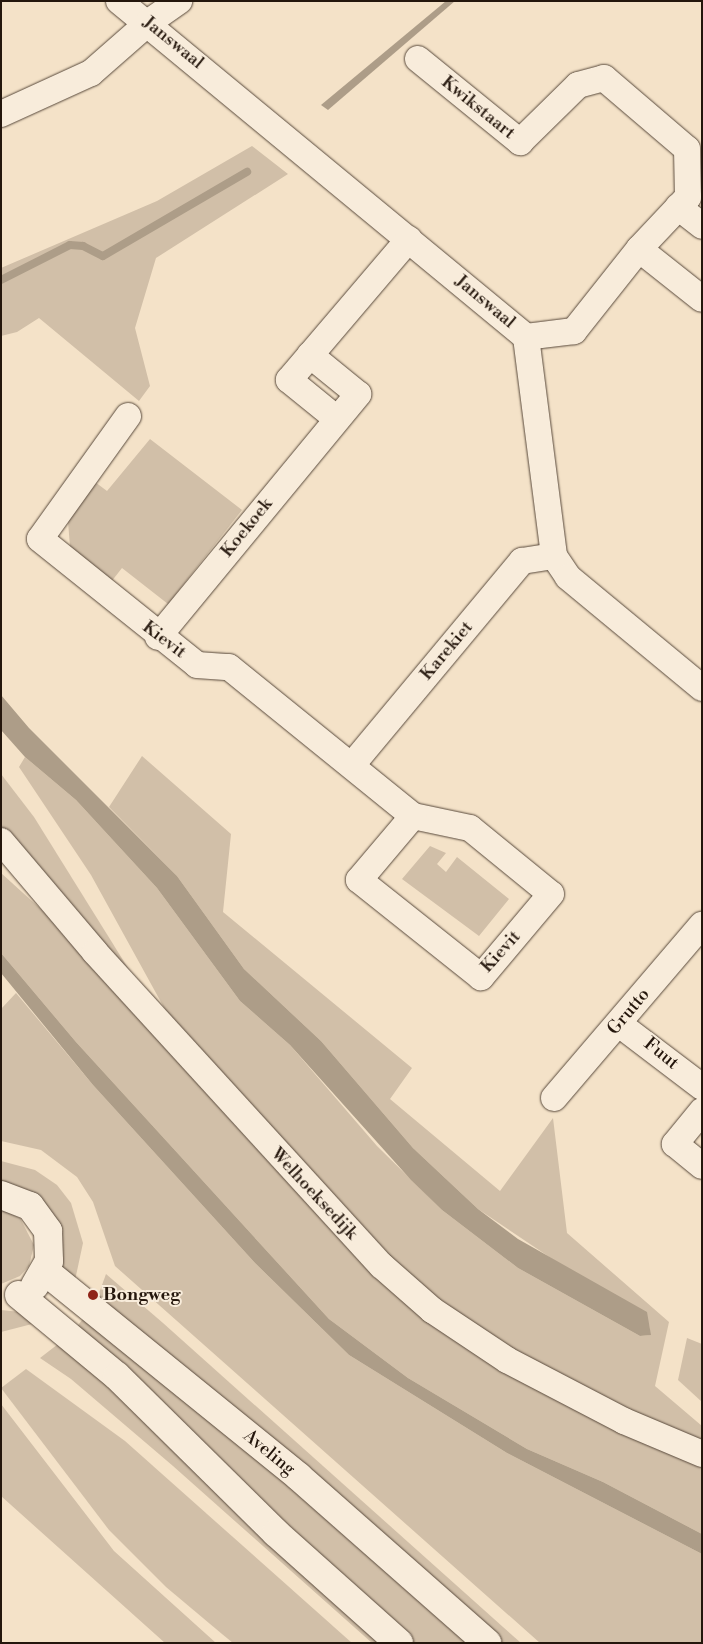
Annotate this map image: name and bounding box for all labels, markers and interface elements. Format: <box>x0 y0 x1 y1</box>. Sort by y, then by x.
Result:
street label: Janswaal <box>138 12 208 74</box>
street label: Kwikstaart <box>437 72 519 144</box>
street label: Janswaal <box>451 271 519 333</box>
street label: Koekoek <box>217 494 277 562</box>
street label: Kievit <box>138 617 190 663</box>
street label: Karekiet <box>416 617 478 685</box>
street label: Kievit <box>477 927 525 977</box>
street label: Grutto <box>603 984 655 1040</box>
street label: Fuut <box>639 1033 683 1075</box>
street label: Welhoeksedijk <box>266 1144 362 1244</box>
place label: Bongweg <box>103 1284 180 1306</box>
marker: Bongweg <box>87 1289 99 1301</box>
street label: Aveling <box>239 1426 299 1480</box>

